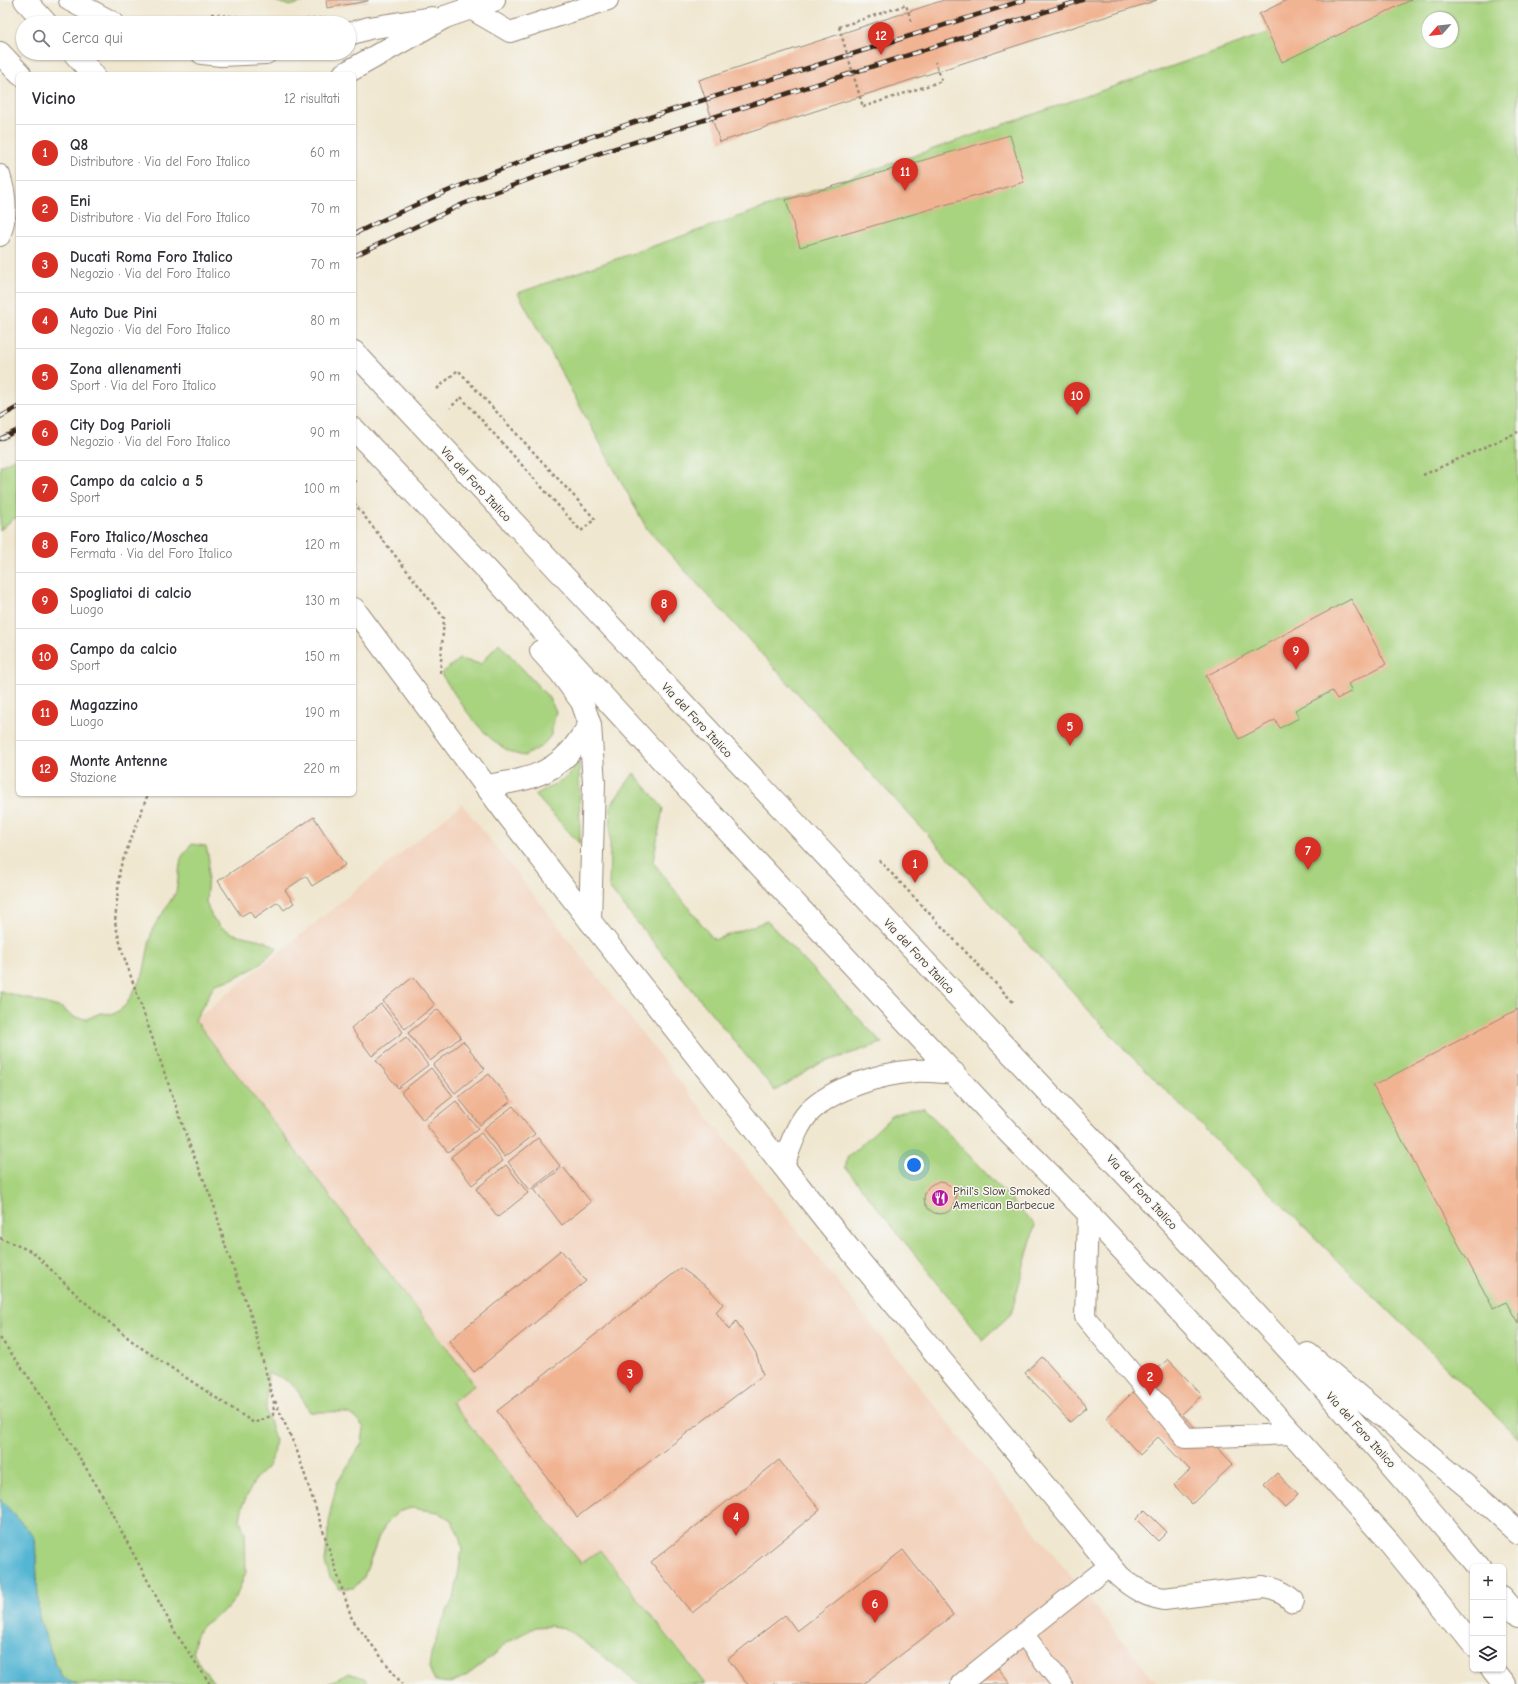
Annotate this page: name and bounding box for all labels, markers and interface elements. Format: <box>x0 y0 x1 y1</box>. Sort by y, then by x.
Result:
north arrow <box>1422 12 1458 48</box>
search box <box>16 16 356 60</box>
pin: 12 <box>868 22 894 55</box>
icon: search <box>30 27 52 49</box>
text: Cerca qui <box>62 29 123 47</box>
text: Vicino <box>32 89 75 108</box>
text: 12 risultati <box>284 91 340 106</box>
text: Q8 <box>70 136 88 154</box>
text: 1 <box>42 145 48 160</box>
text: 60 m <box>310 145 340 160</box>
text: Distributore · Via del Foro Italico <box>70 154 250 169</box>
pin: 11 <box>892 158 918 191</box>
text: Eni <box>70 192 91 210</box>
text: 2 <box>42 201 48 216</box>
text: 70 m <box>311 201 340 216</box>
text: Distributore · Via del Foro Italico <box>70 210 250 225</box>
text: Ducati Roma Foro Italico <box>70 248 233 266</box>
text: 3 <box>42 257 48 272</box>
text: 70 m <box>311 257 340 272</box>
text: Negozio · Via del Foro Italico <box>70 266 230 281</box>
text: Auto Due Pini <box>70 304 157 322</box>
text: 4 <box>42 313 48 328</box>
text: 80 m <box>310 313 340 328</box>
text: Negozio · Via del Foro Italico <box>70 322 230 337</box>
text: Zona allenamenti <box>70 360 181 378</box>
text: 5 <box>42 369 48 384</box>
text: 90 m <box>310 369 340 384</box>
text: Sport · Via del Foro Italico <box>70 378 216 393</box>
pin: 10 <box>1064 382 1090 415</box>
text: City Dog Parioli <box>70 416 171 434</box>
text: 6 <box>42 425 48 440</box>
text: 90 m <box>310 425 340 440</box>
text: Negozio · Via del Foro Italico <box>70 434 230 449</box>
street label: Via del Foro Italico <box>438 444 514 524</box>
text: Campo da calcio a 5 <box>70 472 203 490</box>
text: 7 <box>42 481 48 496</box>
text: 100 m <box>304 481 340 496</box>
text: Sport <box>70 490 100 505</box>
text: Foro Italico/Moschea <box>70 528 208 546</box>
text: 8 <box>42 537 48 552</box>
text: 120 m <box>305 537 340 552</box>
text: Fermata · Via del Foro Italico <box>70 546 232 561</box>
text: Spogliatoi di calcio <box>70 584 192 602</box>
pin: 8 <box>651 590 677 623</box>
text: 9 <box>42 593 48 608</box>
text: 130 m <box>305 593 340 608</box>
text: Luogo <box>70 602 104 617</box>
pin: 9 <box>1283 637 1309 670</box>
text: Campo da calcio <box>70 640 177 658</box>
text: 10 <box>39 649 51 664</box>
text: 150 m <box>305 649 340 664</box>
text: Sport <box>70 658 100 673</box>
street label: Via del Foro Italico <box>659 680 735 760</box>
text: Magazzino <box>70 696 138 714</box>
text: 11 <box>40 705 50 720</box>
text: 190 m <box>305 705 340 720</box>
pin: 5 <box>1057 713 1083 746</box>
text: Luogo <box>70 714 104 729</box>
text: Monte Antenne <box>70 752 167 770</box>
text: 12 <box>39 761 51 776</box>
text: 220 m <box>303 761 340 776</box>
text: Stazione <box>70 770 116 785</box>
pin: 7 <box>1295 837 1321 870</box>
pin: 1 <box>902 850 928 883</box>
street label: Via del Foro Italico <box>881 916 957 996</box>
street label: Via del Foro Italico <box>1104 1152 1180 1232</box>
your location <box>904 1155 924 1175</box>
place label: Phil's Slow Smoked American Barbecue <box>953 1184 1055 1212</box>
restaurant icon: Phil's Slow Smoked American Barbecue <box>930 1188 950 1208</box>
pin: 3 <box>617 1360 643 1393</box>
pin: 2 <box>1137 1363 1163 1396</box>
street label: Via del Foro Italico <box>1323 1389 1399 1471</box>
pin: 4 <box>723 1503 749 1536</box>
map controls <box>1470 1564 1506 1672</box>
button: + <box>1470 1564 1506 1600</box>
pin: 6 <box>862 1590 888 1623</box>
button: − <box>1470 1600 1506 1636</box>
button: layers <box>1470 1636 1506 1672</box>

